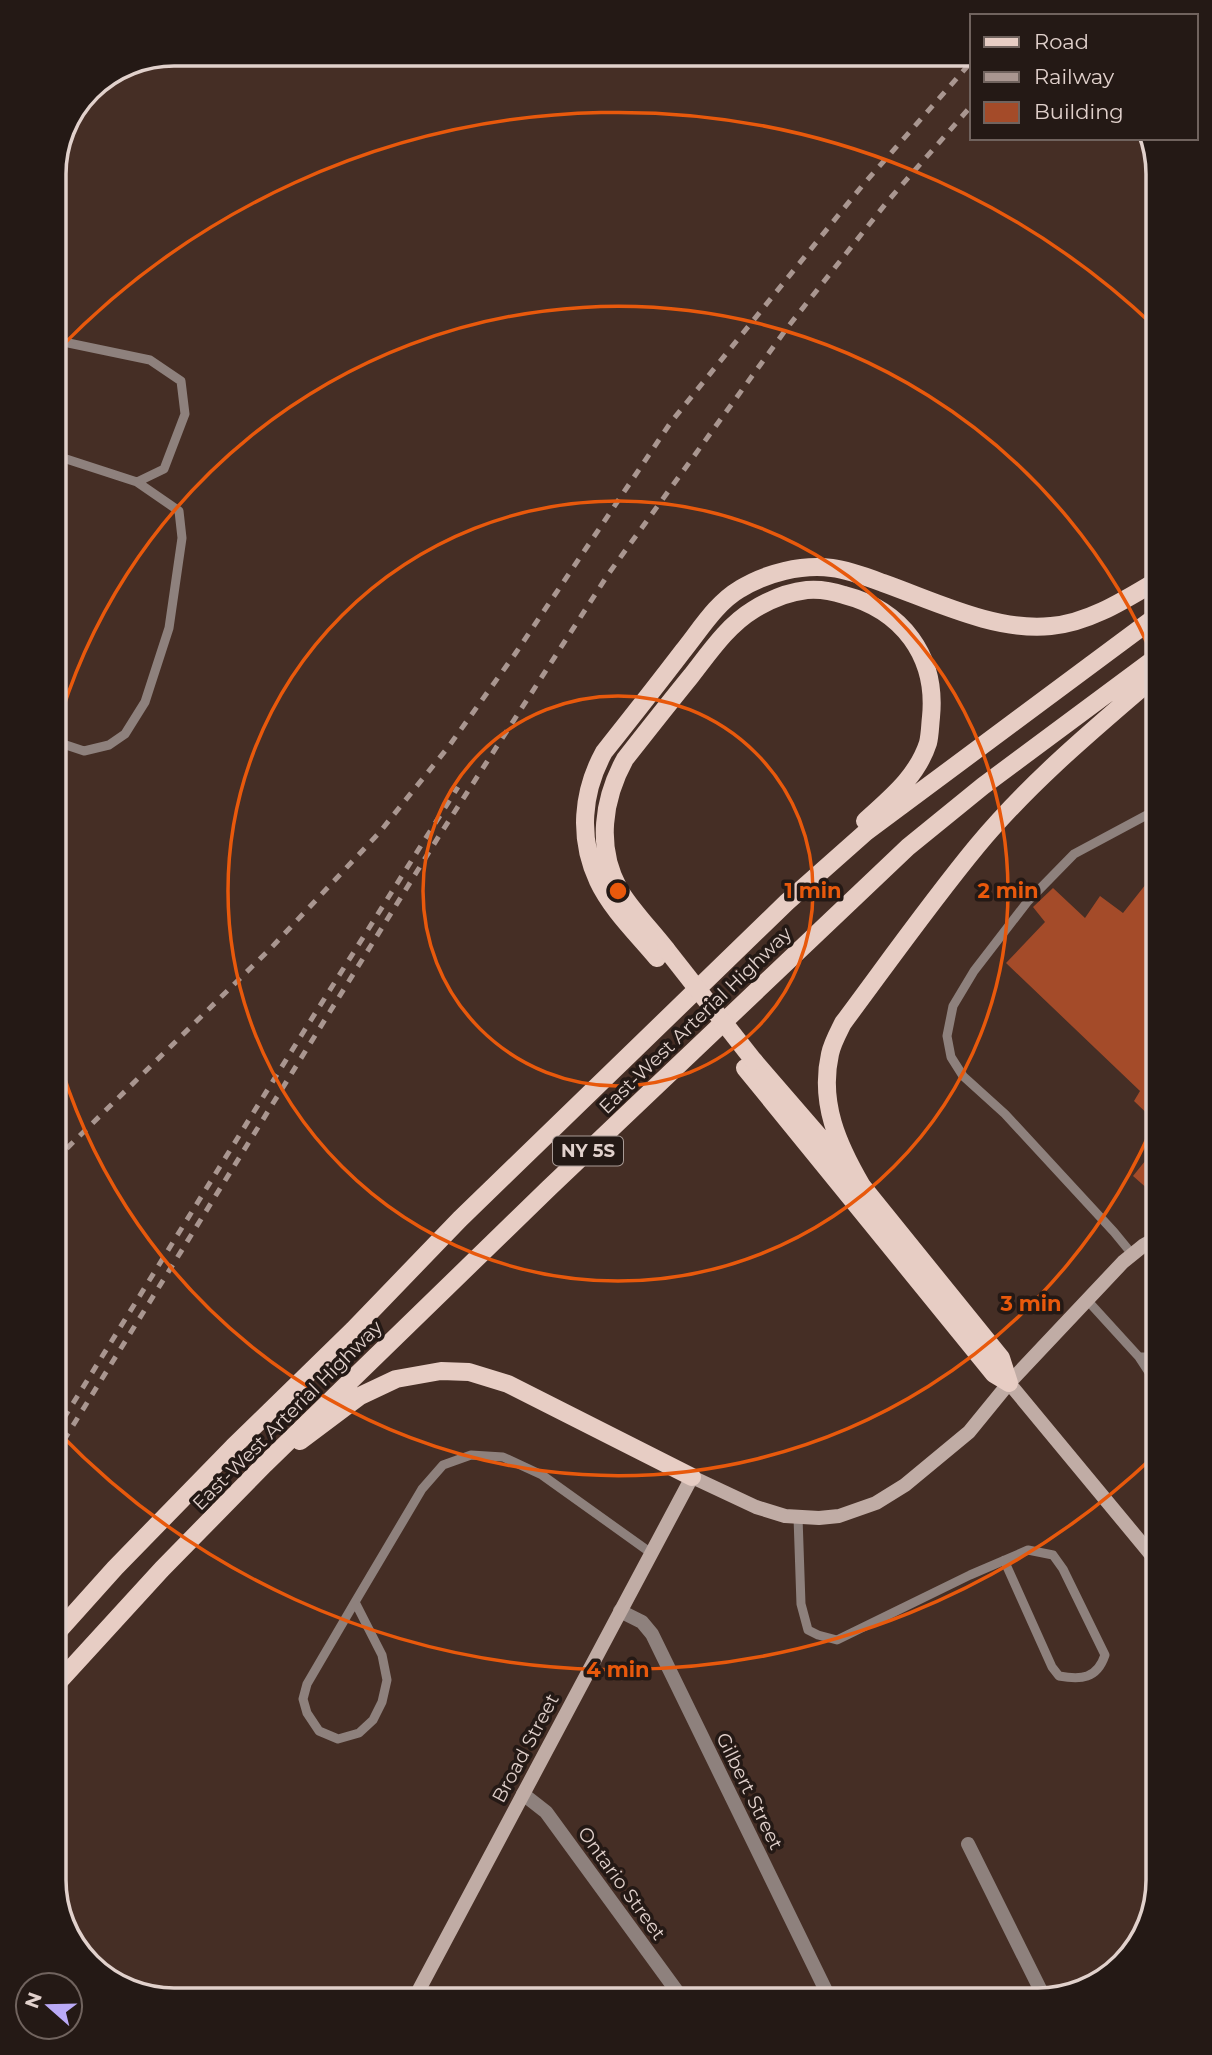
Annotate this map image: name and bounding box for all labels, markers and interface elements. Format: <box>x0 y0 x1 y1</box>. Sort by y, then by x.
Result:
legend <box>970 14 1198 140</box>
text: Road <box>1034 29 1089 54</box>
text: Railway <box>1034 64 1115 89</box>
text: Building <box>1034 99 1124 124</box>
text: 1 min <box>784 878 842 903</box>
text: 2 min <box>977 878 1039 903</box>
centre of rings <box>606 879 630 903</box>
street label: East-West Arterial Highway <box>594 922 797 1119</box>
road number: NY 5S <box>553 1136 623 1166</box>
text: 3 min <box>999 1291 1062 1316</box>
street label: East-West Arterial Highway <box>188 1315 387 1515</box>
text: 4 min <box>586 1657 650 1682</box>
street label: Broad Street <box>487 1690 564 1807</box>
street label: Gilbert Street <box>711 1729 788 1854</box>
street label: Ontario Street <box>573 1822 671 1945</box>
north arrow <box>14 1971 84 2041</box>
text: N <box>20 1989 47 2012</box>

